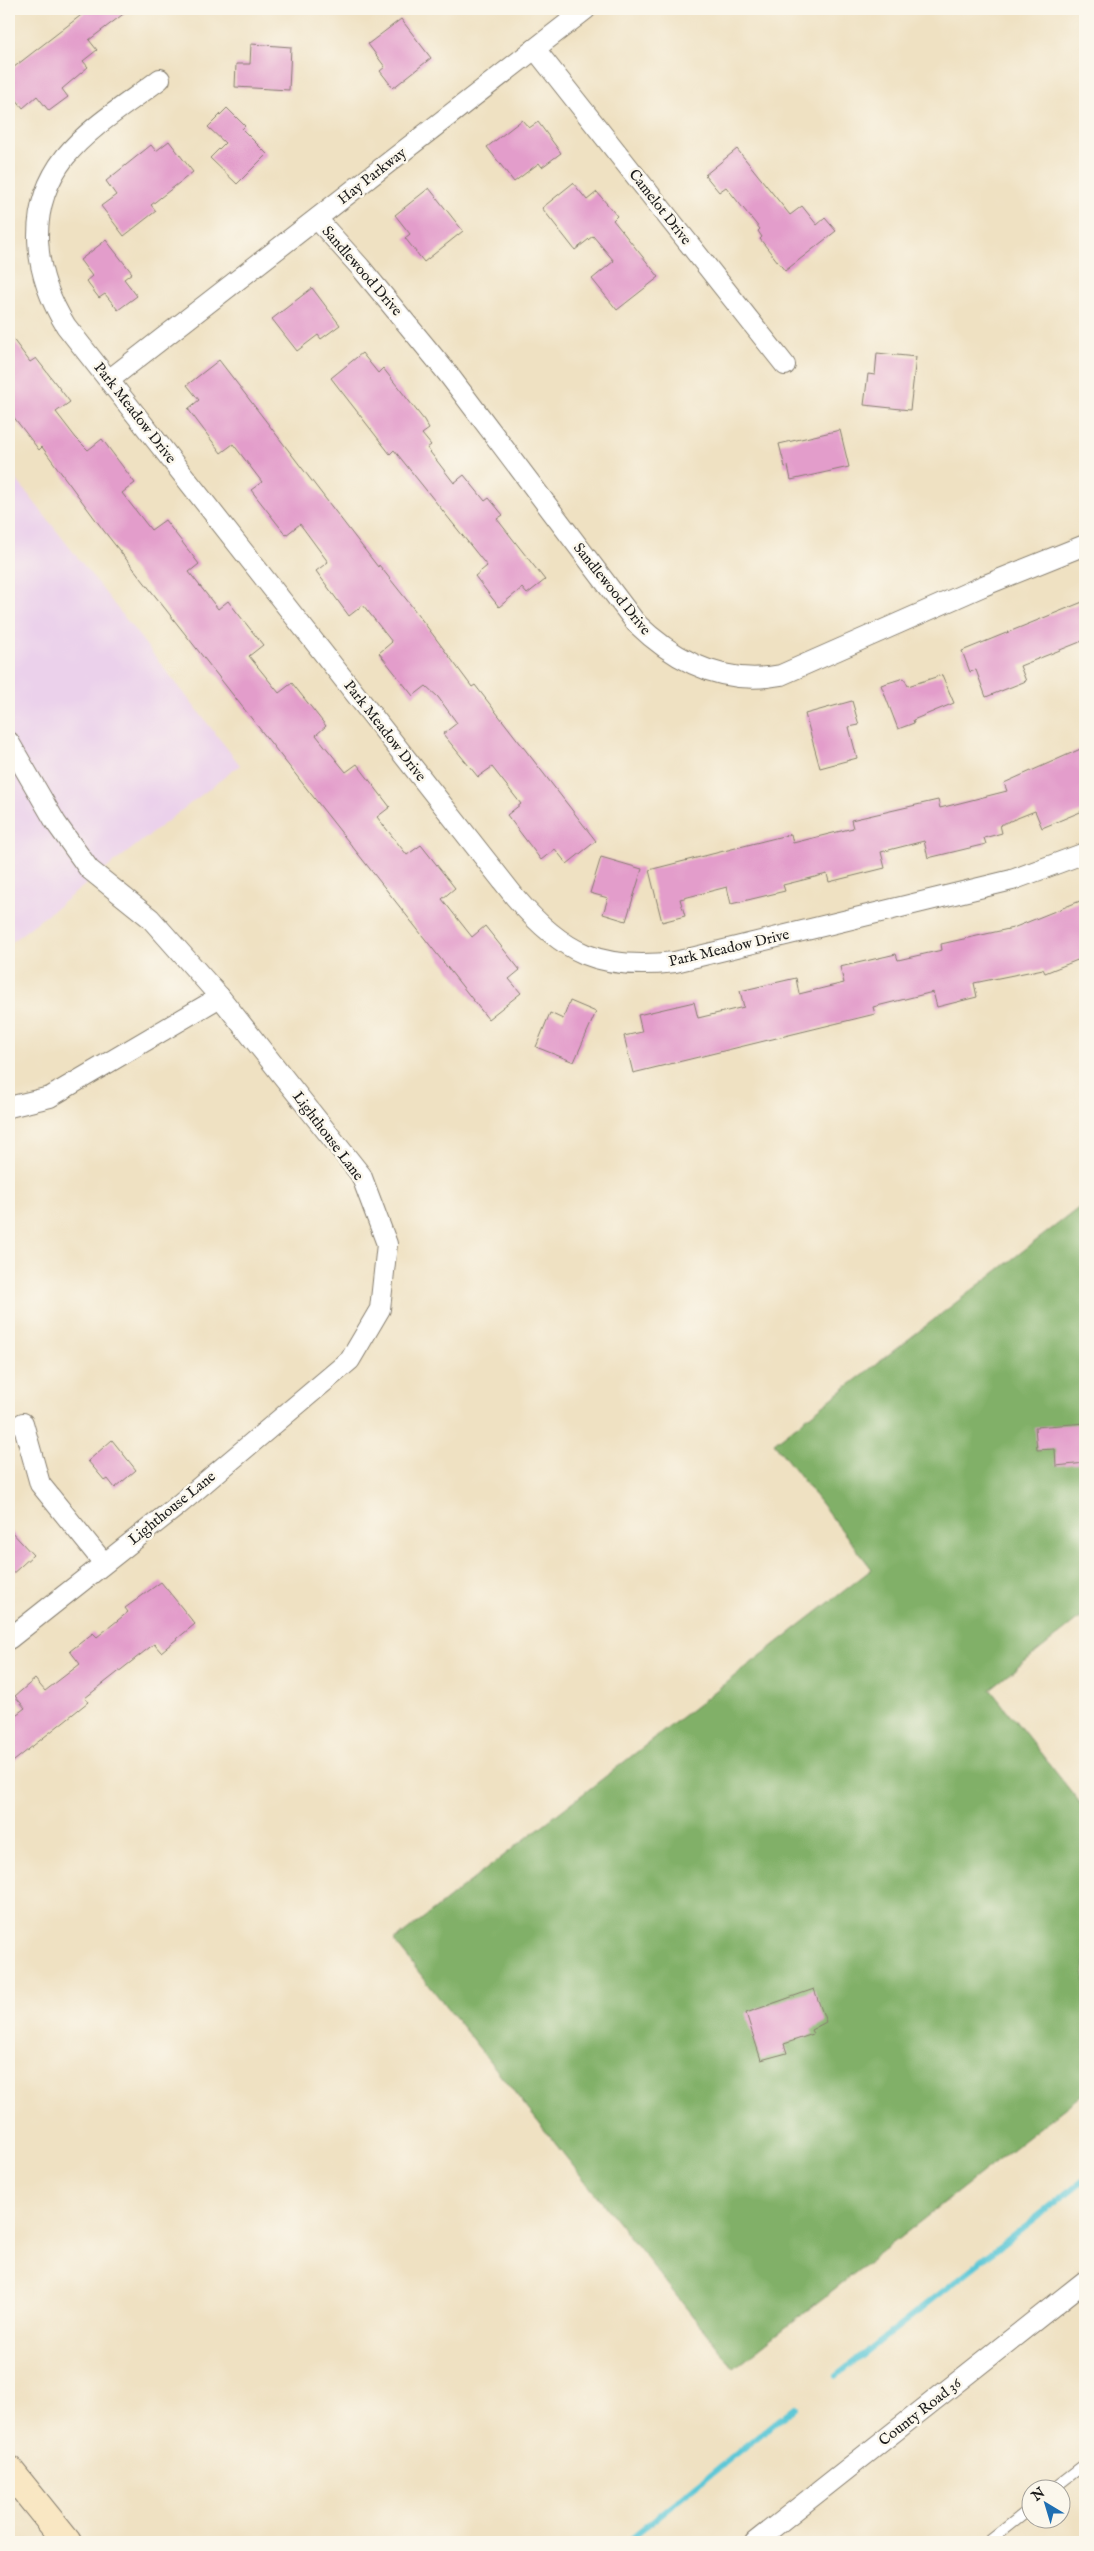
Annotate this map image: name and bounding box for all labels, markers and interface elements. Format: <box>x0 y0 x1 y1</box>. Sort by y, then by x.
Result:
street label: Hay Parkway <box>334 143 411 209</box>
street label: Camelot Drive <box>624 165 696 249</box>
street label: Sandlewood Drive <box>318 222 406 320</box>
street label: Park Meadow Drive <box>90 359 180 467</box>
street label: Sandlewood Drive <box>569 539 655 639</box>
street label: Park Meadow Drive <box>340 677 430 785</box>
street label: Park Meadow Drive <box>667 925 791 971</box>
street label: Lighthouse Lane <box>288 1088 368 1185</box>
street label: Lighthouse Lane <box>124 1467 220 1549</box>
street label: County Road 36 <box>875 2374 966 2450</box>
north arrow <box>1022 2478 1072 2528</box>
text: N <box>1028 2484 1049 2506</box>

